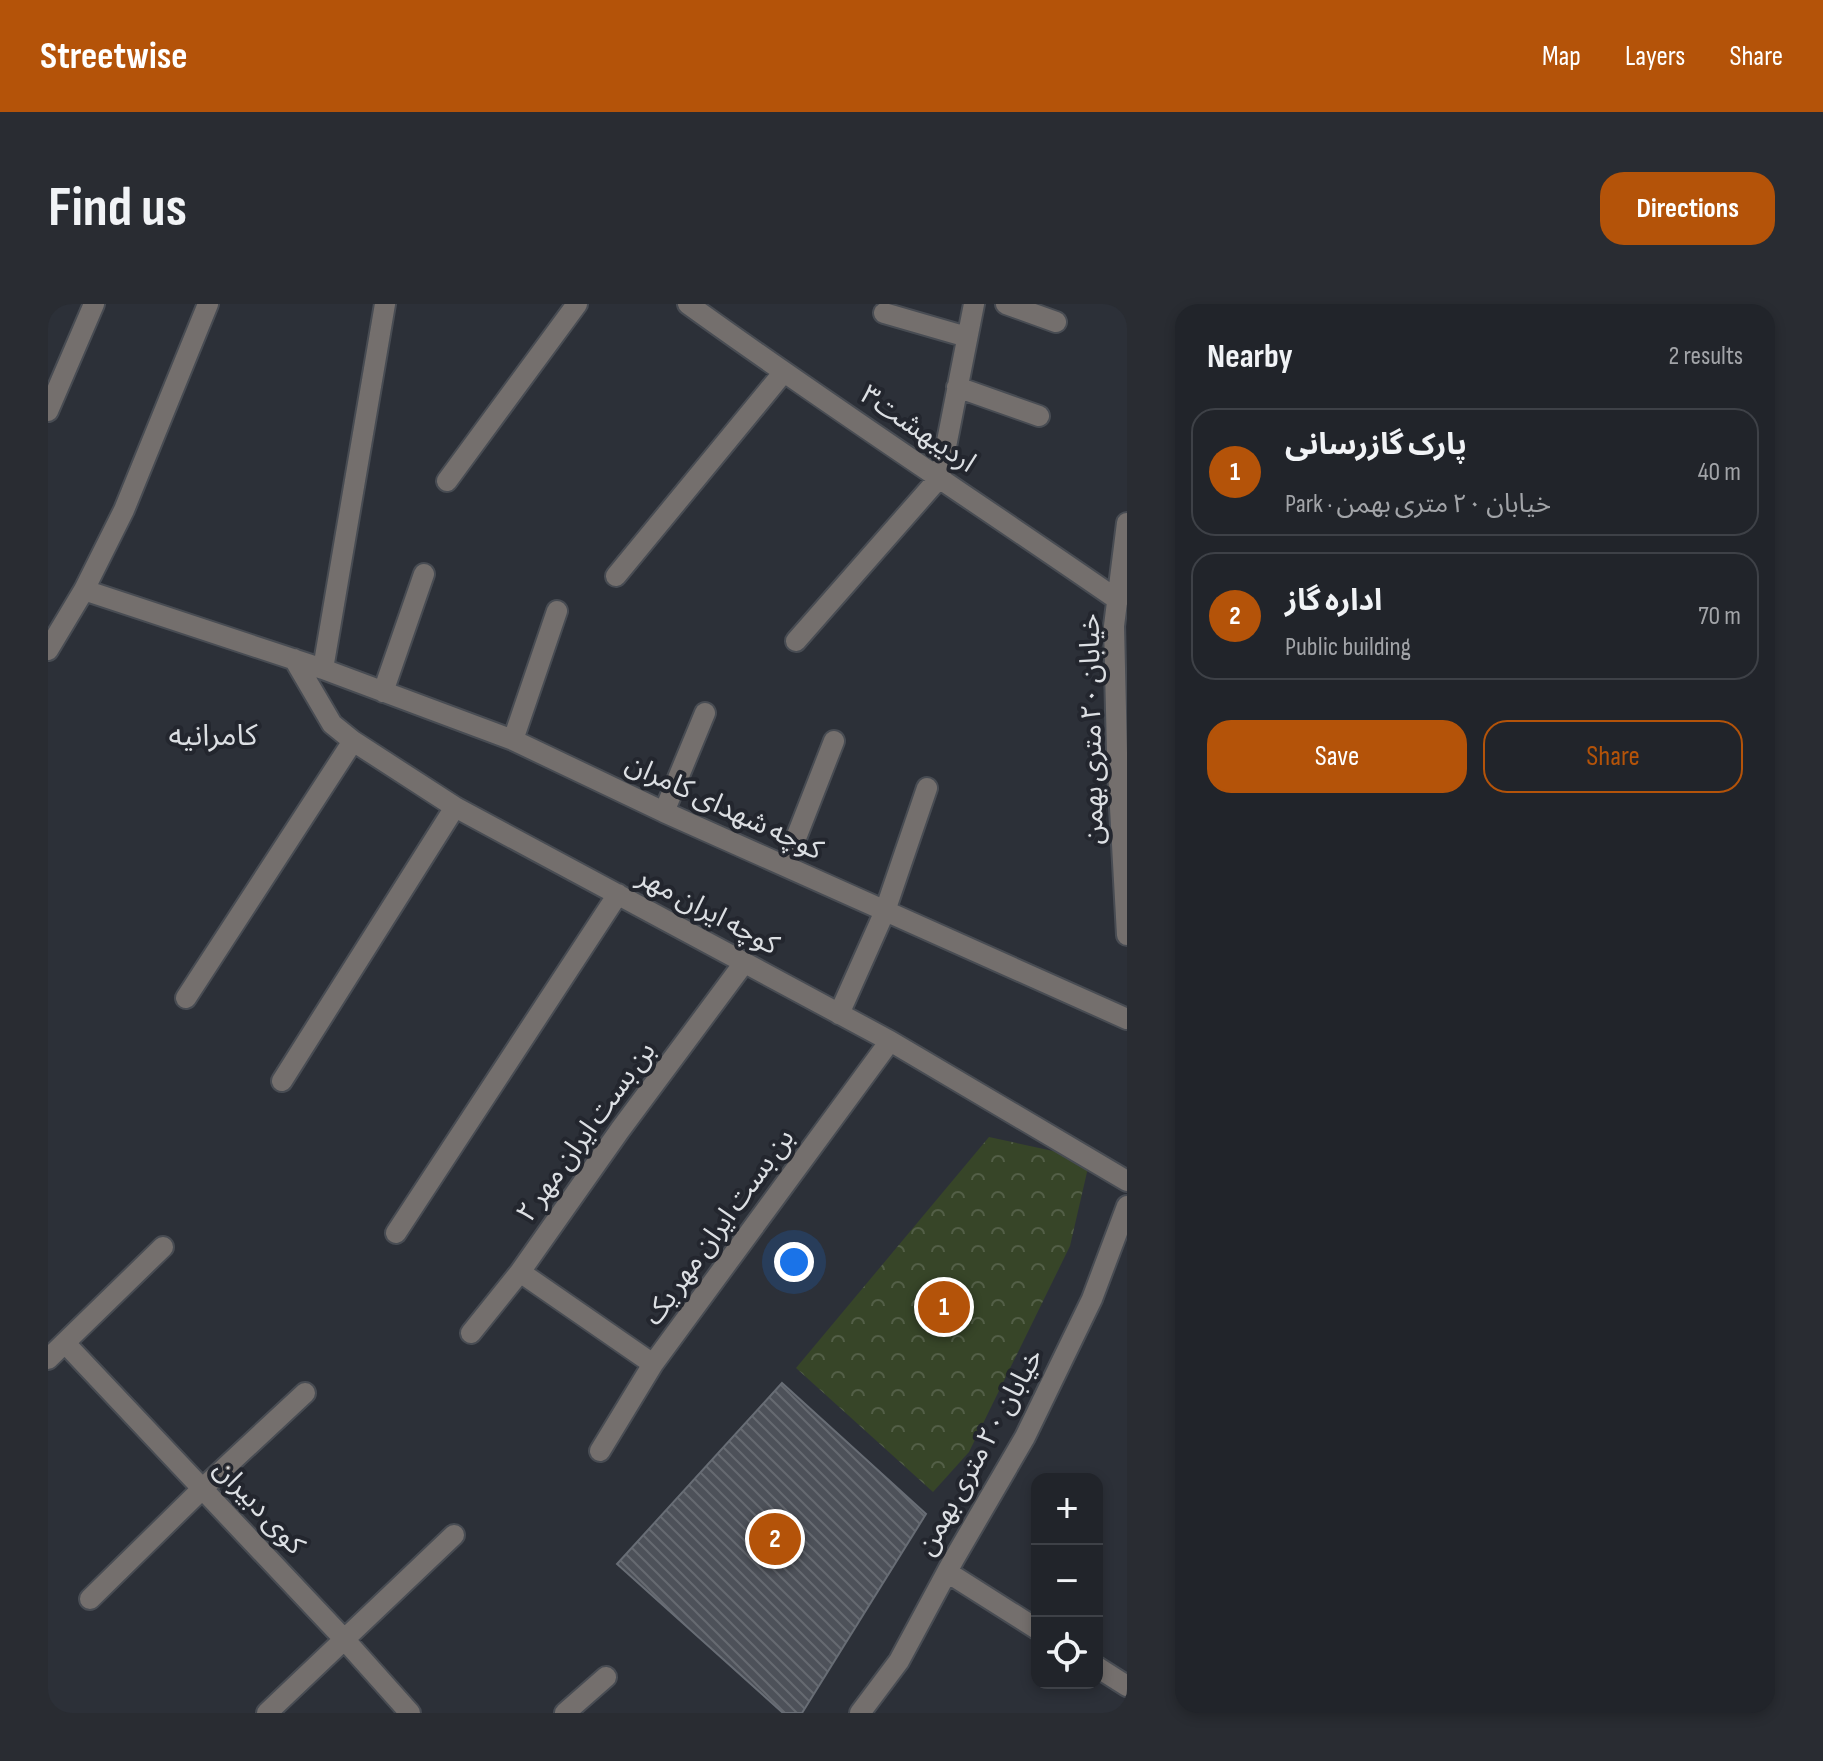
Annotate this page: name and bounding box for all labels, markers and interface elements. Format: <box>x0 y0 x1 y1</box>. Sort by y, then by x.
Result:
text: Streetwise <box>40 34 188 79</box>
text: Map <box>1542 40 1581 73</box>
text: Layers <box>1625 40 1685 73</box>
text: Share <box>1729 40 1783 73</box>
button: Directions <box>1600 172 1775 245</box>
text: Find us <box>48 175 187 242</box>
text: Nearby <box>1207 336 1293 377</box>
text: 2 results <box>1669 341 1743 372</box>
street label: اردیبهشت۳ <box>854 378 982 480</box>
text: پارک گازرسانی <box>1285 427 1467 463</box>
text: 1 <box>1230 457 1240 488</box>
text: 40 m <box>1698 457 1741 488</box>
text: Park · خیابان ۲۰ متری بهمن <box>1285 489 1551 520</box>
text: اداره گاز <box>1285 583 1382 619</box>
text: 2 <box>1229 601 1241 632</box>
text: 70 m <box>1698 601 1741 632</box>
street label: خیابان ۲۰ متری بهمن <box>1073 613 1111 845</box>
text: Public building <box>1285 632 1411 663</box>
district label: کامرانیه <box>169 718 258 754</box>
button: Save <box>1207 720 1467 793</box>
button: Share <box>1483 720 1743 793</box>
street label: کوچه شهدای کامران <box>620 747 828 867</box>
street label: کوچه ایران مهر <box>631 860 785 962</box>
street label: ۲ بن بست ایران مهر <box>509 1035 663 1229</box>
street label: بن بست ایران مهر یک <box>637 1122 801 1332</box>
your location <box>774 1242 814 1282</box>
pin: 1 <box>918 1277 970 1337</box>
street label: خیابان ۲۰ متری بهمن <box>910 1343 1050 1561</box>
street label: کوی دبیران <box>207 1453 312 1562</box>
map controls <box>1031 1473 1103 1689</box>
button: + <box>1031 1473 1103 1545</box>
pin: 2 <box>749 1509 801 1569</box>
button: − <box>1031 1545 1103 1617</box>
button: locate <box>1031 1617 1103 1689</box>

